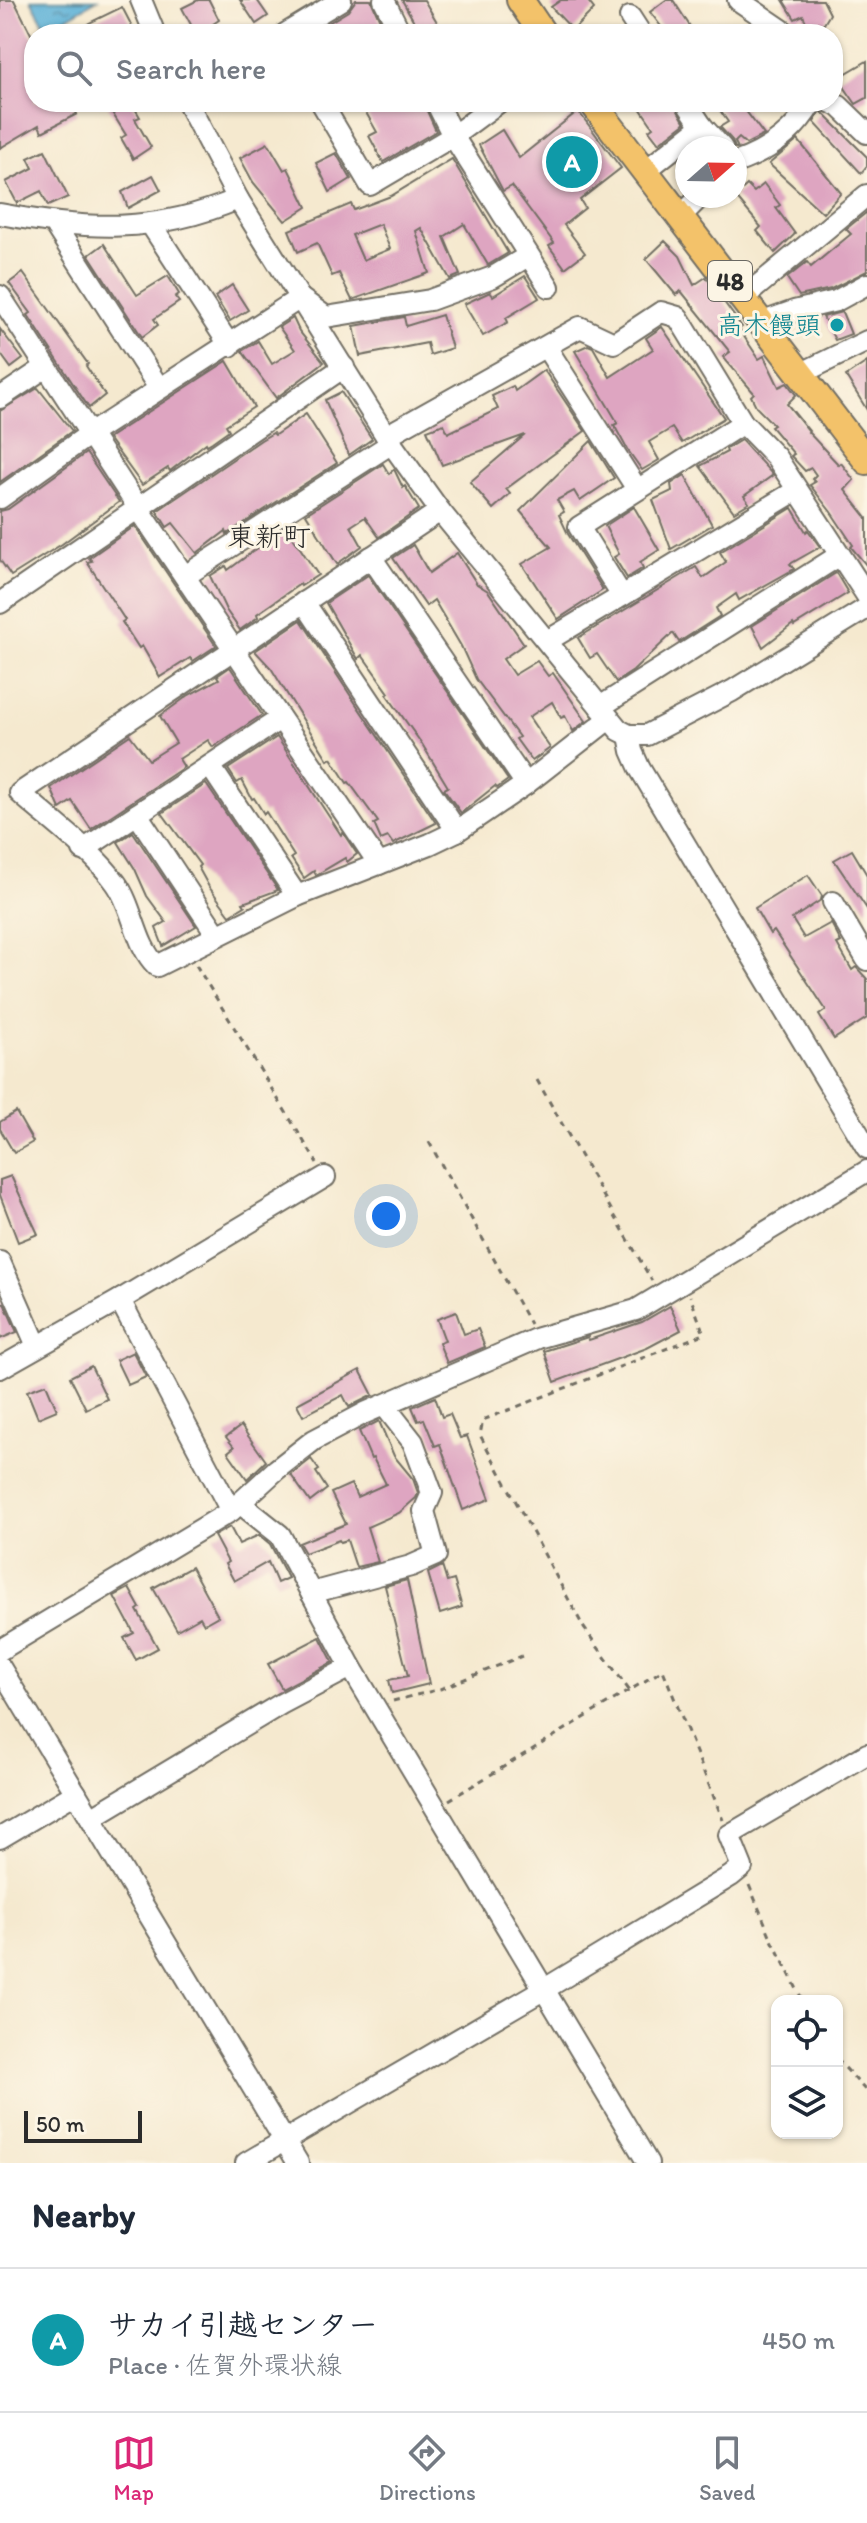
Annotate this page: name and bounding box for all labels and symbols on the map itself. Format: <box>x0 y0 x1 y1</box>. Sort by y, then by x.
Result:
pin: A <box>546 132 598 192</box>
north arrow <box>675 136 747 208</box>
road number: 48 <box>708 261 752 301</box>
place label: 高木饅頭 <box>717 309 821 341</box>
marker: 高木饅頭 <box>828 316 846 334</box>
district label: 東新町 <box>227 519 311 553</box>
your location <box>366 1196 406 1236</box>
scale bar <box>24 2107 142 2143</box>

